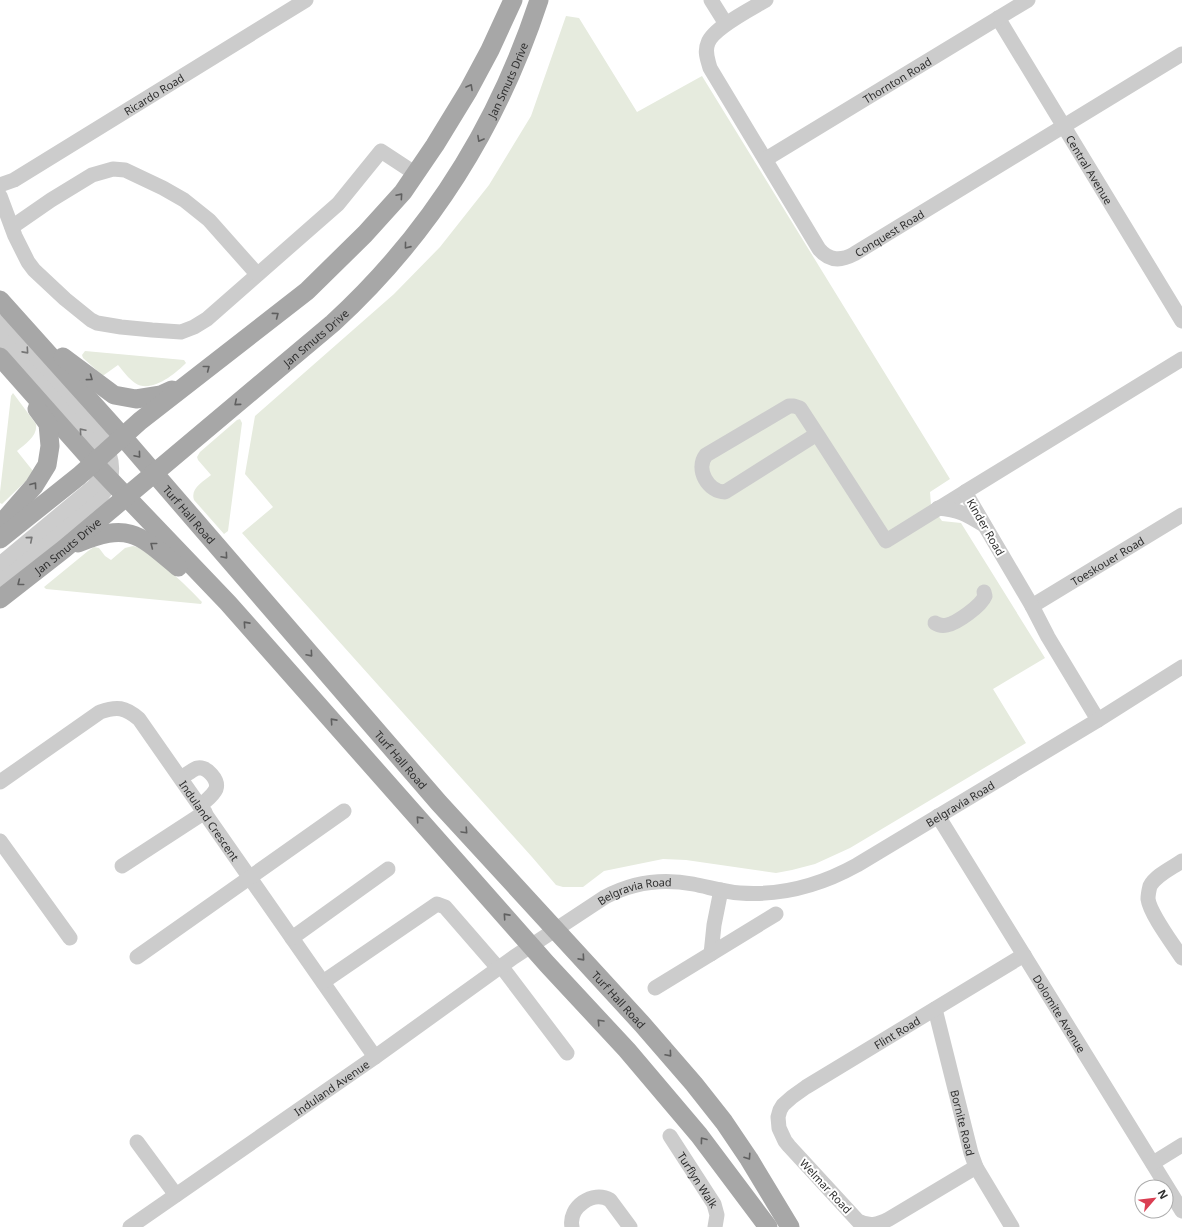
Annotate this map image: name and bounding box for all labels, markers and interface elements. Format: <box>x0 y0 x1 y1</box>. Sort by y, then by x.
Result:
street label: Jan Smuts Drive <box>483 40 531 121</box>
street label: Thornton Road <box>860 53 934 106</box>
street label: Ricardo Road <box>121 70 187 118</box>
one-way arrow <box>465 83 473 91</box>
street label: Central Avenue <box>1063 132 1117 207</box>
one-way arrow <box>477 134 484 142</box>
one-way arrow <box>395 193 402 200</box>
street label: Conquest Road <box>852 206 927 260</box>
one-way arrow <box>404 241 411 248</box>
street label: Jan Smuts Drive <box>279 305 351 370</box>
one-way arrow <box>272 313 279 320</box>
one-way arrow <box>21 346 29 354</box>
one-way arrow <box>203 365 210 372</box>
one-way arrow <box>86 373 93 381</box>
one-way arrow <box>235 399 242 406</box>
one-way arrow <box>80 429 87 436</box>
one-way arrow <box>134 450 141 458</box>
one-way arrow <box>29 482 36 489</box>
street label: Turf Hall Road <box>160 482 219 547</box>
street label: Kinder Road <box>964 496 1008 558</box>
street label: Jan Smuts Drive <box>30 514 104 578</box>
street label: Toeskouer Road <box>1068 532 1147 588</box>
one-way arrow <box>25 536 33 543</box>
one-way arrow <box>150 543 157 550</box>
one-way arrow <box>220 551 227 559</box>
one-way arrow <box>18 578 25 585</box>
one-way arrow <box>244 622 251 629</box>
one-way arrow <box>305 649 312 657</box>
one-way arrow <box>331 719 338 726</box>
street label: Turf Hall Road <box>372 727 431 792</box>
street label: Induland Crescent <box>176 777 243 863</box>
street label: Belgravia Road <box>923 777 997 830</box>
one-way arrow <box>417 816 424 823</box>
one-way arrow <box>460 827 467 834</box>
street label: Belgravia Road <box>594 874 672 908</box>
one-way arrow <box>503 913 510 920</box>
one-way arrow <box>577 953 584 961</box>
street label: Turf Hall Road <box>589 967 649 1031</box>
street label: Dolomite Avenue <box>1030 972 1090 1055</box>
street label: Flint Road <box>871 1012 923 1052</box>
one-way arrow <box>598 1019 605 1027</box>
one-way arrow <box>664 1050 671 1057</box>
street label: Induland Avenue <box>291 1056 372 1119</box>
street label: Bornite Road <box>948 1088 979 1157</box>
one-way arrow <box>701 1137 708 1144</box>
street label: Turflyn Walk <box>675 1149 722 1211</box>
one-way arrow <box>743 1153 750 1160</box>
street label: Welmar Road <box>797 1156 855 1216</box>
north arrow <box>1134 1179 1174 1219</box>
text: N <box>1155 1187 1172 1202</box>

